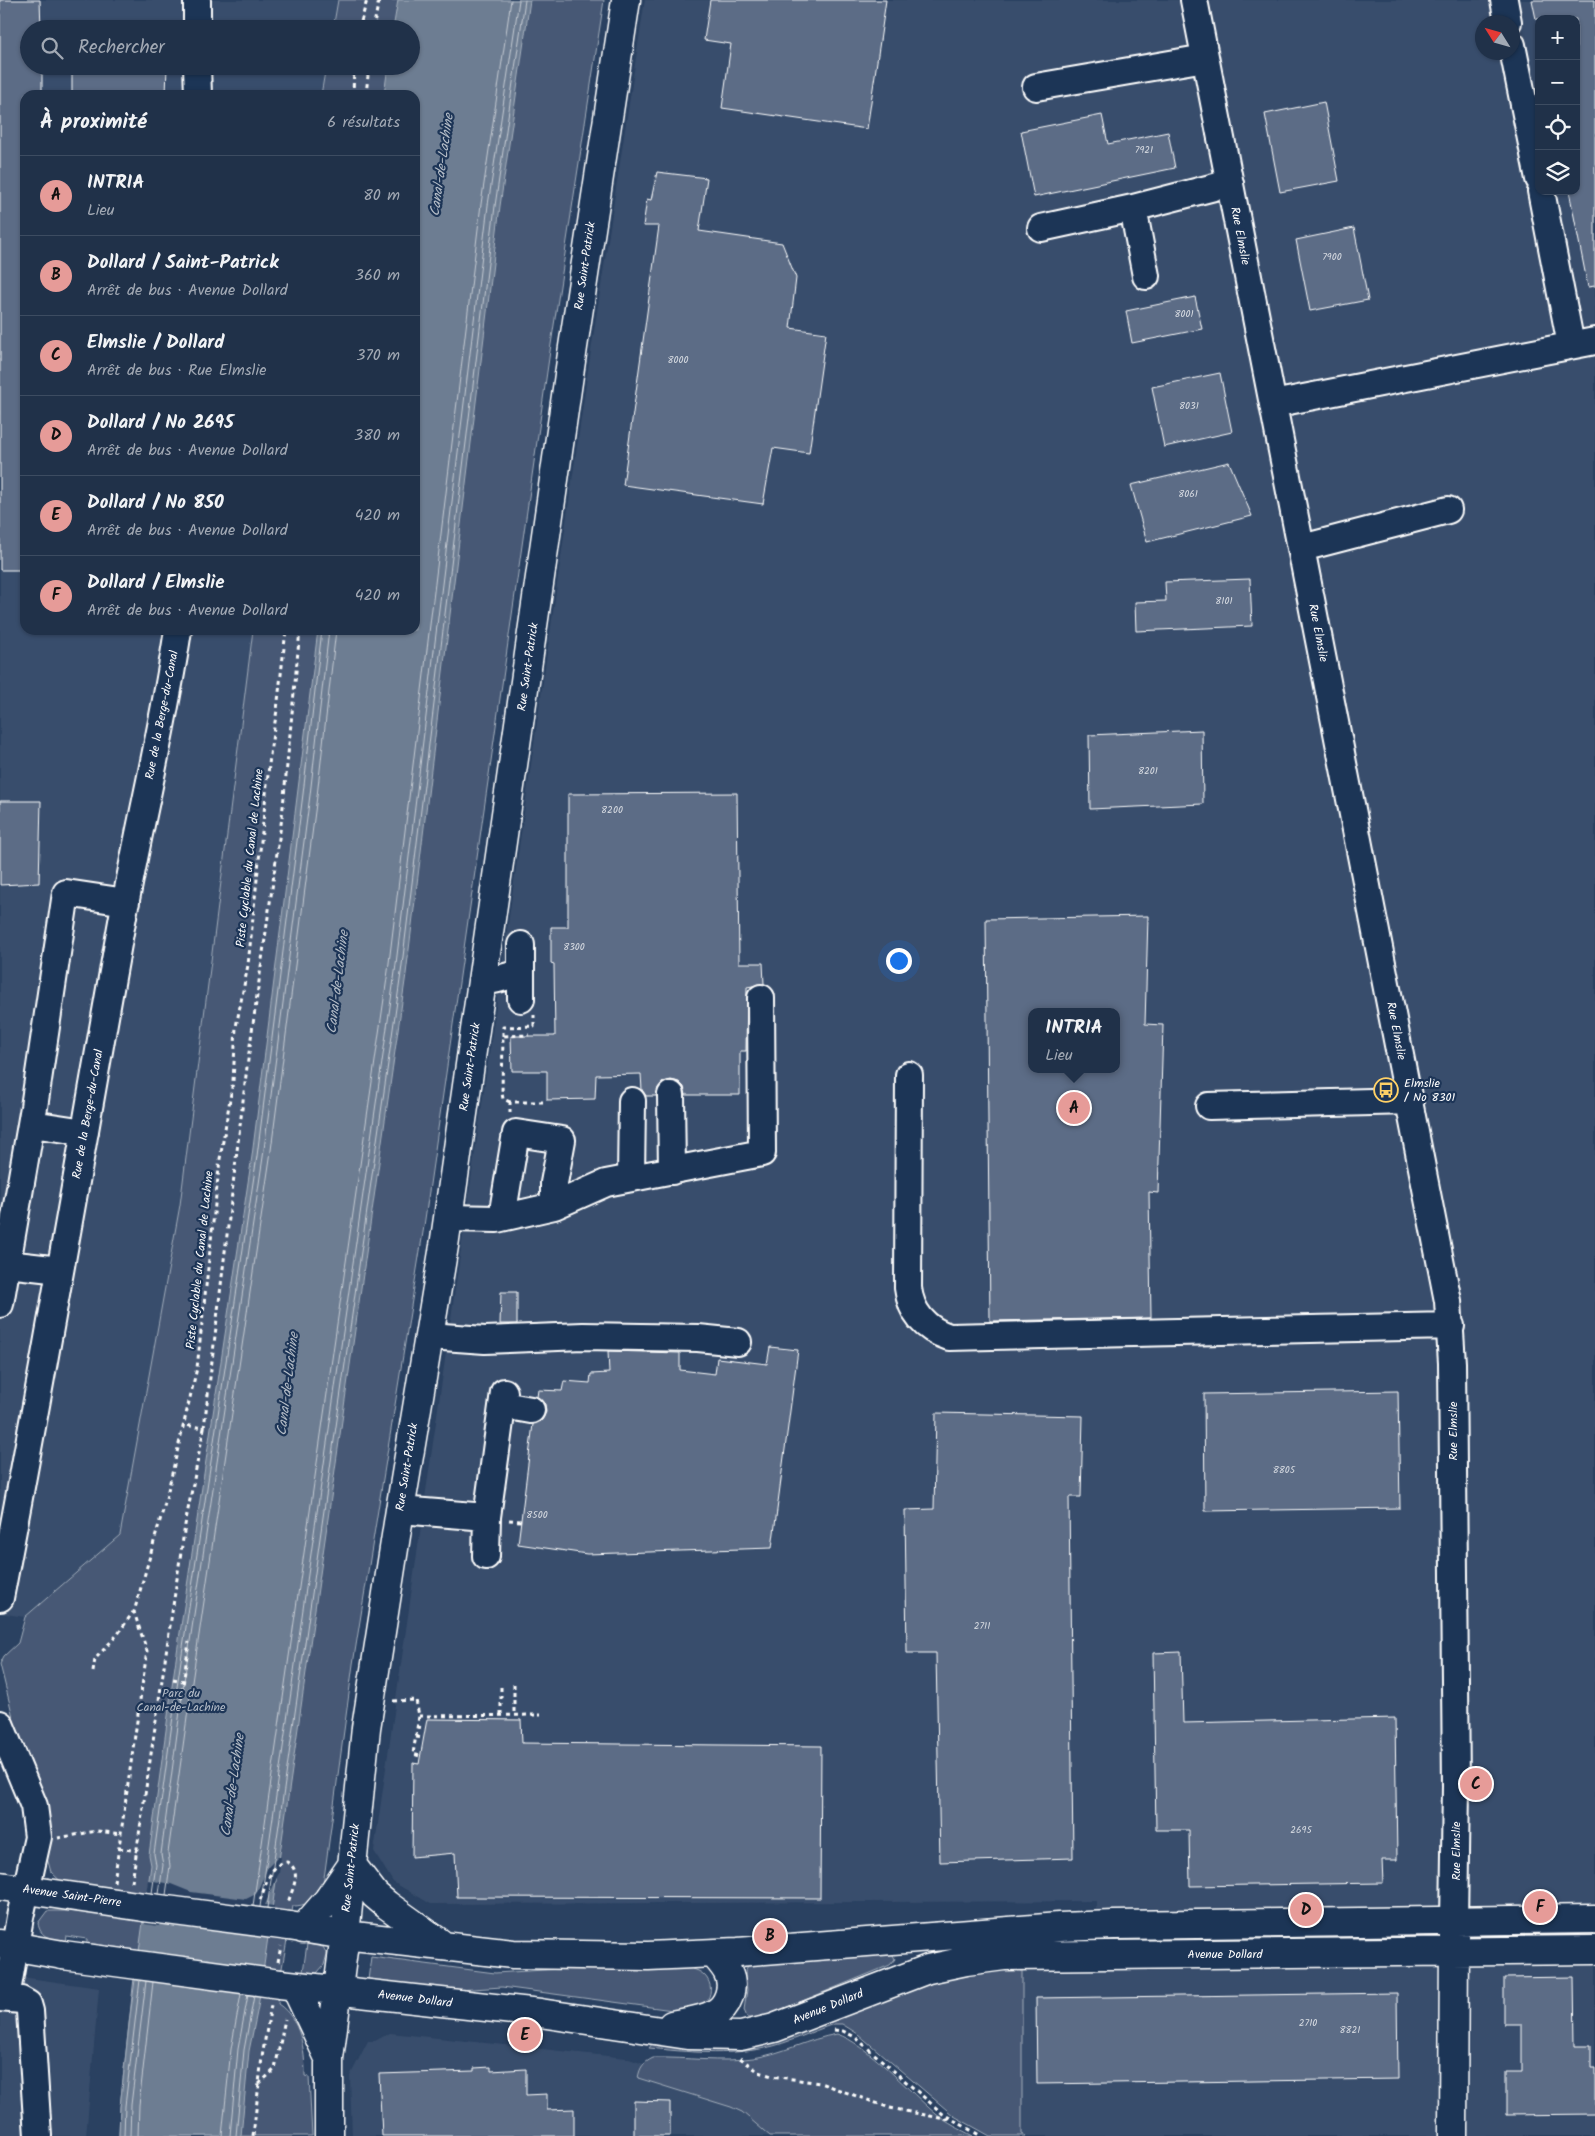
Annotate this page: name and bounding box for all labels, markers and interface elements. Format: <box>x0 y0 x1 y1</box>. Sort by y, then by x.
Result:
north arrow <box>1475 15 1520 60</box>
map controls <box>1535 15 1580 195</box>
button: + <box>1535 15 1580 60</box>
search box <box>20 20 420 75</box>
text: Rechercher <box>78 33 165 63</box>
icon: search <box>38 34 66 62</box>
button: − <box>1535 60 1580 105</box>
button: locate <box>1535 105 1580 150</box>
text: À proximité <box>40 106 147 139</box>
text: 6 résultats <box>327 110 400 135</box>
water label: Canal-de-Lachine <box>424 111 460 218</box>
house number: 7921 <box>1135 142 1153 158</box>
button: layers <box>1535 150 1580 195</box>
text: INTRIA <box>87 168 144 198</box>
text: A <box>51 183 61 208</box>
text: 80 m <box>363 183 400 208</box>
text: Lieu <box>87 198 114 223</box>
street label: Rue Elmslie <box>1225 205 1255 267</box>
street label: Rue Saint-Patrick <box>569 220 601 311</box>
text: Dollard / Saint-Patrick <box>87 248 279 278</box>
house number: 7900 <box>1322 249 1342 265</box>
text: B <box>51 263 61 288</box>
text: 360 m <box>355 263 400 288</box>
text: Arrêt de bus · Avenue Dollard <box>87 278 288 303</box>
house number: 8001 <box>1174 306 1194 322</box>
text: Elmslie / Dollard <box>87 328 224 358</box>
text: C <box>51 343 61 368</box>
text: 370 m <box>356 343 400 368</box>
house number: 8000 <box>667 352 689 368</box>
text: Arrêt de bus · Rue Elmslie <box>87 358 267 383</box>
house number: 8031 <box>1179 398 1199 414</box>
text: Dollard / No 2695 <box>87 408 234 438</box>
text: D <box>51 423 61 448</box>
text: 380 m <box>354 423 400 448</box>
text: Arrêt de bus · Avenue Dollard <box>87 438 288 463</box>
house number: 8061 <box>1178 486 1198 502</box>
text: Dollard / No 850 <box>87 488 224 518</box>
text: E <box>52 503 60 528</box>
text: 420 m <box>355 503 400 528</box>
text: Arrêt de bus · Avenue Dollard <box>87 518 288 543</box>
text: Dollard / Elmslie <box>87 568 224 598</box>
text: F <box>52 583 60 608</box>
text: 420 m <box>355 583 400 608</box>
house number: 8101 <box>1215 593 1233 609</box>
text: Arrêt de bus · Avenue Dollard <box>87 598 288 623</box>
street label: Rue Elmslie <box>1303 602 1333 664</box>
street label: Rue Saint-Patrick <box>512 621 544 712</box>
street label: Rue de la Berge-du-Canal <box>140 649 184 781</box>
house number: 8201 <box>1138 763 1158 779</box>
street label: Piste Cyclable du Canal de Lachine <box>231 767 269 948</box>
house number: 8200 <box>601 802 623 818</box>
water label: Canal-de-Lachine <box>321 928 355 1035</box>
house number: 8300 <box>563 939 585 955</box>
your location <box>886 948 912 974</box>
street label: Rue Elmslie <box>1381 1000 1411 1062</box>
popup <box>1028 1008 1120 1073</box>
text: INTRIA <box>1045 1013 1103 1043</box>
street label: Rue Saint-Patrick <box>454 1021 486 1112</box>
text: Lieu <box>1045 1043 1073 1068</box>
street label: Rue de la Berge-du-Canal <box>67 1048 109 1180</box>
place label: Elmslie / No 8301 <box>1404 1074 1456 1107</box>
bus stop icon: Elmslie / No 8301 <box>1373 1077 1399 1103</box>
pin: A <box>1058 1089 1090 1127</box>
street label: Piste Cyclable du Canal de Lachine <box>181 1169 219 1350</box>
water label: Canal-de-Lachine <box>271 1330 305 1437</box>
street label: Rue Elmslie <box>1444 1401 1463 1460</box>
street label: Rue Saint-Patrick <box>391 1421 423 1512</box>
house number: 8805 <box>1273 1462 1296 1478</box>
house number: 8500 <box>526 1507 548 1523</box>
house number: 2711 <box>974 1618 990 1634</box>
park label: Parc du Canal-de-Lachine <box>137 1684 226 1717</box>
water label: Canal-de-Lachine <box>215 1731 251 1838</box>
pin: C <box>1460 1765 1492 1803</box>
street label: Rue Elmslie <box>1447 1821 1466 1880</box>
street label: Rue Saint-Patrick <box>337 1822 365 1913</box>
house number: 2695 <box>1290 1822 1312 1838</box>
street label: Avenue Saint-Pierre <box>21 1880 123 1912</box>
pin: F <box>1524 1888 1556 1926</box>
pin: D <box>1290 1891 1322 1929</box>
pin: B <box>754 1917 786 1955</box>
street label: Avenue Dollard <box>1188 1945 1263 1964</box>
street label: Avenue Dollard <box>790 1984 867 2030</box>
street label: Avenue Dollard <box>377 1985 454 2013</box>
house number: 2710 <box>1299 2015 1317 2031</box>
pin: E <box>509 2016 541 2054</box>
house number: 8821 <box>1340 2022 1361 2038</box>

